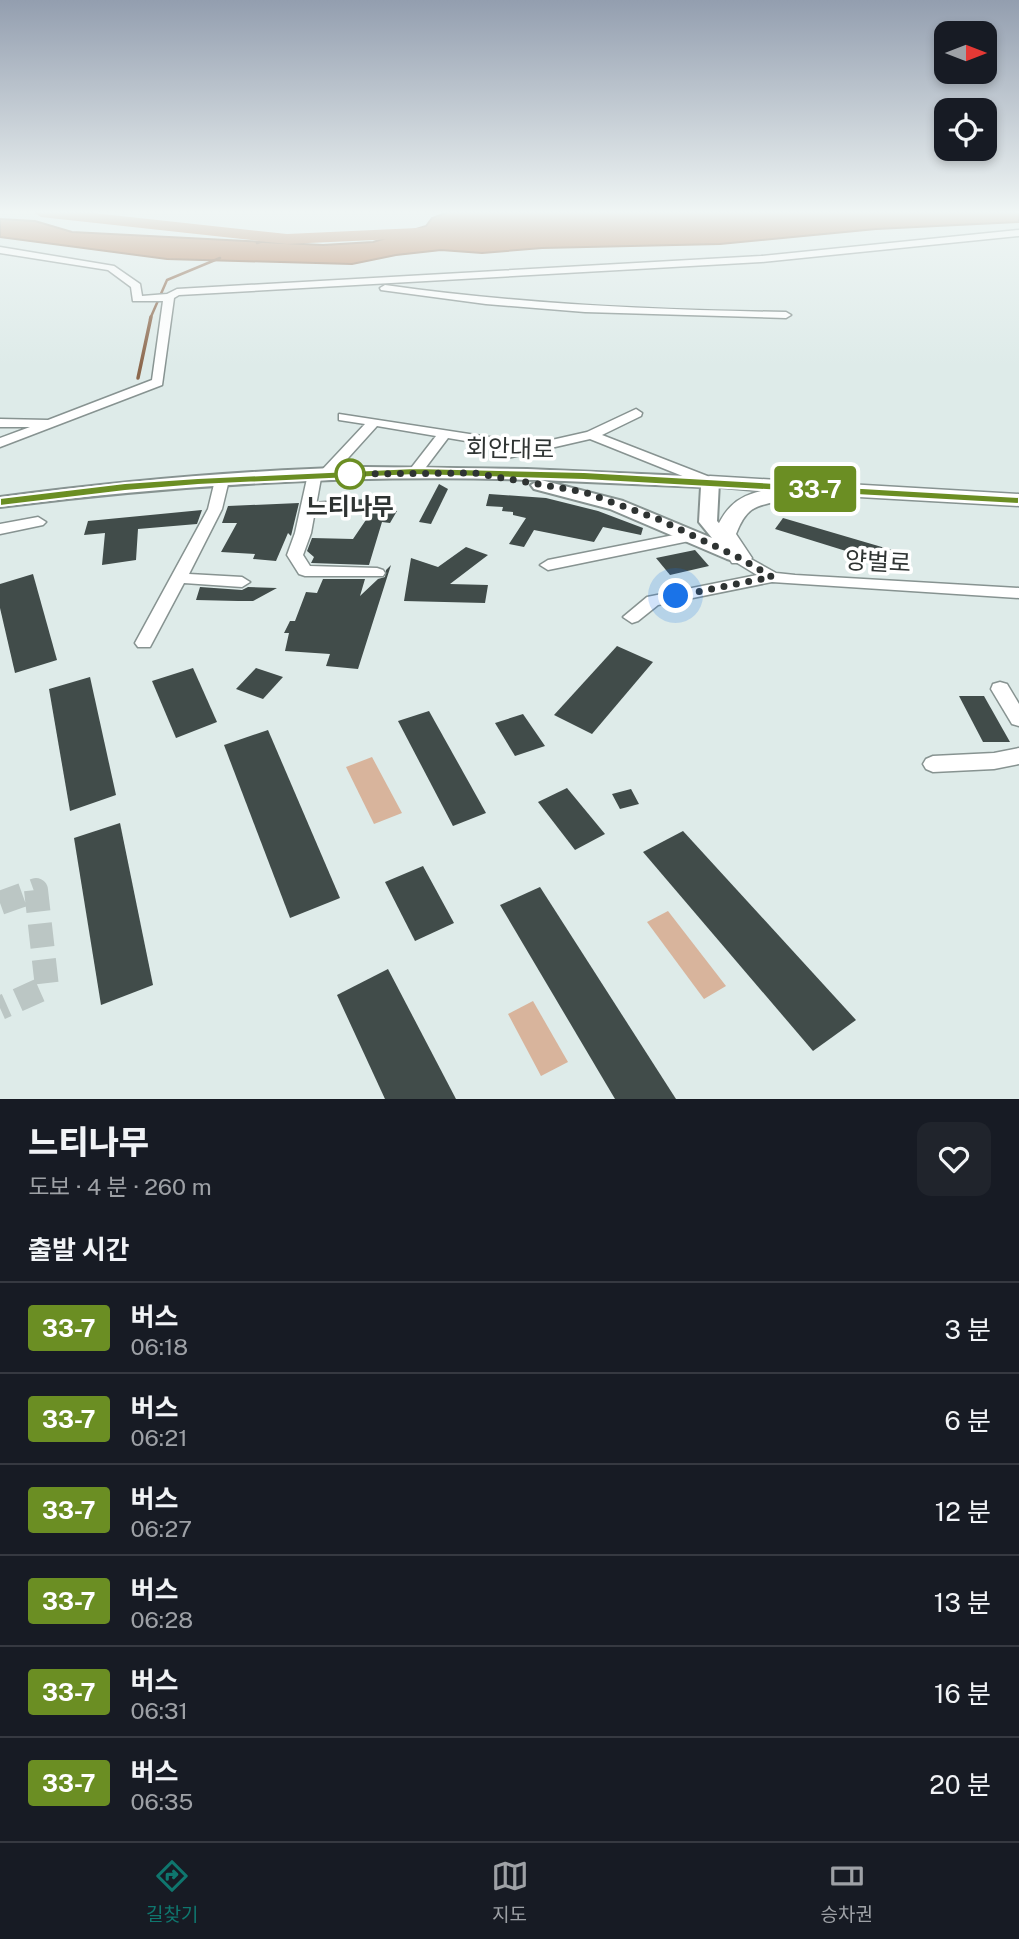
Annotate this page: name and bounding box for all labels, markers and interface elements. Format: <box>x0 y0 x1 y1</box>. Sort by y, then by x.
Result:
north arrow <box>934 21 998 84</box>
map controls <box>934 21 997 161</box>
button: locate <box>934 98 997 161</box>
street label: 회안대로 <box>466 433 554 463</box>
marker: 느티나무 <box>335 459 365 489</box>
line badge: 33-7 <box>766 466 864 512</box>
text: 33-7 <box>788 475 842 503</box>
place label: 느티나무 <box>306 492 394 520</box>
street label: 양벌로 <box>844 545 912 577</box>
your location <box>658 578 693 613</box>
button: heart <box>917 1122 991 1196</box>
text: 느티나무 <box>28 1123 149 1161</box>
text: 도보 · 4 분 · 260 m <box>28 1173 212 1200</box>
text: 출발 시간 <box>28 1234 130 1265</box>
text: 버스 <box>131 1301 178 1332</box>
text: 33-7 <box>42 1314 96 1342</box>
text: 3 분 <box>944 1314 991 1345</box>
text: 06:18 <box>131 1333 188 1360</box>
text: 버스 <box>131 1392 178 1423</box>
text: 33-7 <box>42 1405 96 1433</box>
text: 6 분 <box>945 1405 991 1436</box>
text: 06:21 <box>131 1424 188 1451</box>
text: 버스 <box>131 1483 178 1514</box>
text: 33-7 <box>42 1496 96 1524</box>
text: 12 분 <box>935 1496 991 1527</box>
text: 06:27 <box>131 1515 192 1542</box>
text: 버스 <box>131 1574 178 1605</box>
text: 33-7 <box>42 1587 96 1615</box>
text: 13 분 <box>934 1587 991 1618</box>
text: 06:28 <box>131 1606 193 1633</box>
text: 버스 <box>131 1665 178 1696</box>
text: 33-7 <box>42 1678 96 1706</box>
text: 16 분 <box>934 1678 991 1709</box>
text: 06:31 <box>131 1697 188 1724</box>
text: 버스 <box>131 1756 178 1787</box>
text: 33-7 <box>42 1769 96 1797</box>
text: 20 분 <box>929 1769 991 1800</box>
text: 06:35 <box>131 1788 193 1815</box>
tab: 길찾기 <box>146 1857 198 1926</box>
tab: 지도 <box>491 1857 529 1926</box>
tab: 승차권 <box>821 1857 873 1926</box>

